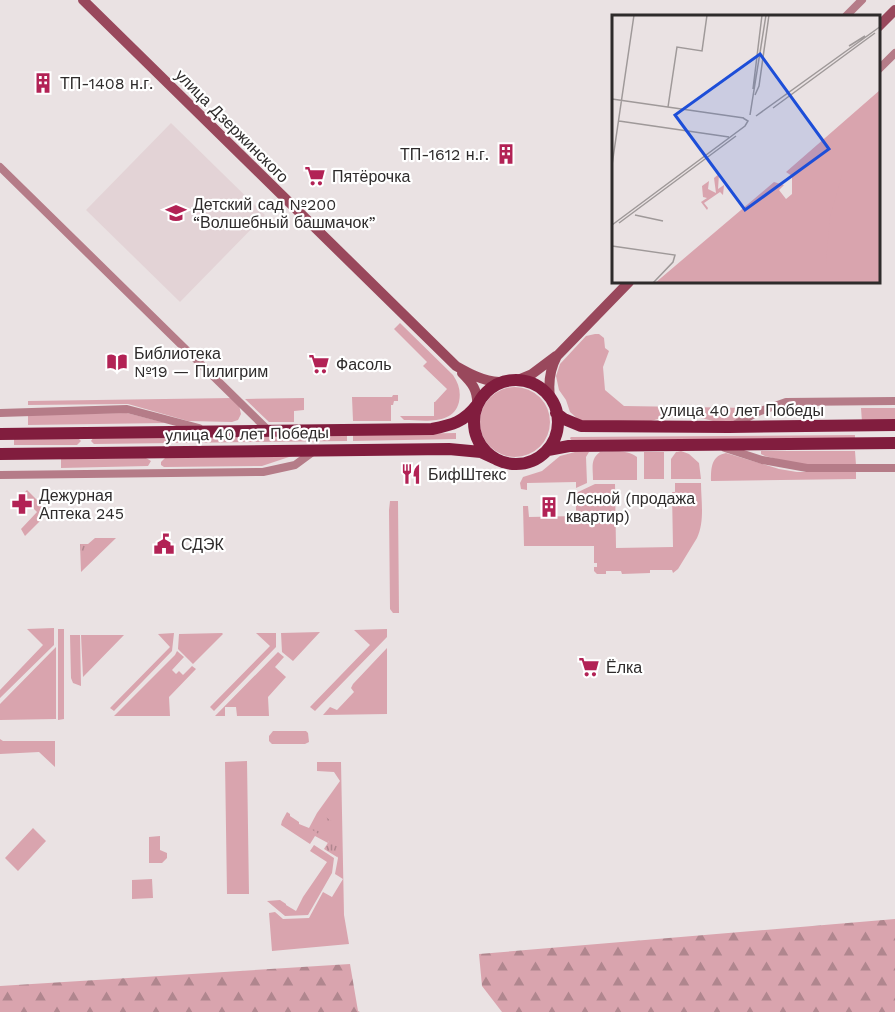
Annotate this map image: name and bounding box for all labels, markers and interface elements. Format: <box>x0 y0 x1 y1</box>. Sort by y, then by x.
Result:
inset map <box>612 15 880 284</box>
street label: улица Дзержинского <box>171 65 293 187</box>
building icon: ТП-1408 н.г. <box>31 71 55 95</box>
place label: ТП-1408 н.г. <box>60 74 153 93</box>
building icon: ТП-1612 н.г. <box>494 142 518 166</box>
place label: ТП-1612 н.г. <box>400 145 489 164</box>
supermarket icon: Пятёрочка <box>303 164 327 188</box>
place label: Пятёрочка <box>332 167 411 186</box>
place label: Детский сад №200 “Волшебный башмачок” <box>193 195 376 232</box>
school or university icon: Детский сад №200 “Волшебный башмачок” <box>164 201 188 225</box>
place label: Библиотека №19 — Пилигрим <box>134 344 268 381</box>
library icon: Библиотека №19 — Пилигрим <box>105 350 129 374</box>
supermarket icon: Фасоль <box>307 352 331 376</box>
place label: Фасоль <box>336 355 391 374</box>
street label: улица 40 лет Победы <box>660 401 824 420</box>
street label: улица 40 лет Победы <box>165 423 329 445</box>
restaurant icon: БифШтекс <box>399 462 423 486</box>
place label: БифШтекс <box>428 465 507 484</box>
place label: Дежурная Аптека 245 <box>39 486 124 523</box>
place label: Лесной (продажа квартир) <box>566 489 695 526</box>
pharmacy icon: Дежурная Аптека 245 <box>10 492 34 516</box>
building icon: Лесной (продажа квартир) <box>537 495 561 519</box>
public building icon: СДЭК <box>152 532 176 556</box>
place label: СДЭК <box>181 535 225 554</box>
supermarket icon: Ёлка <box>577 655 601 679</box>
place label: Ёлка <box>606 658 642 677</box>

